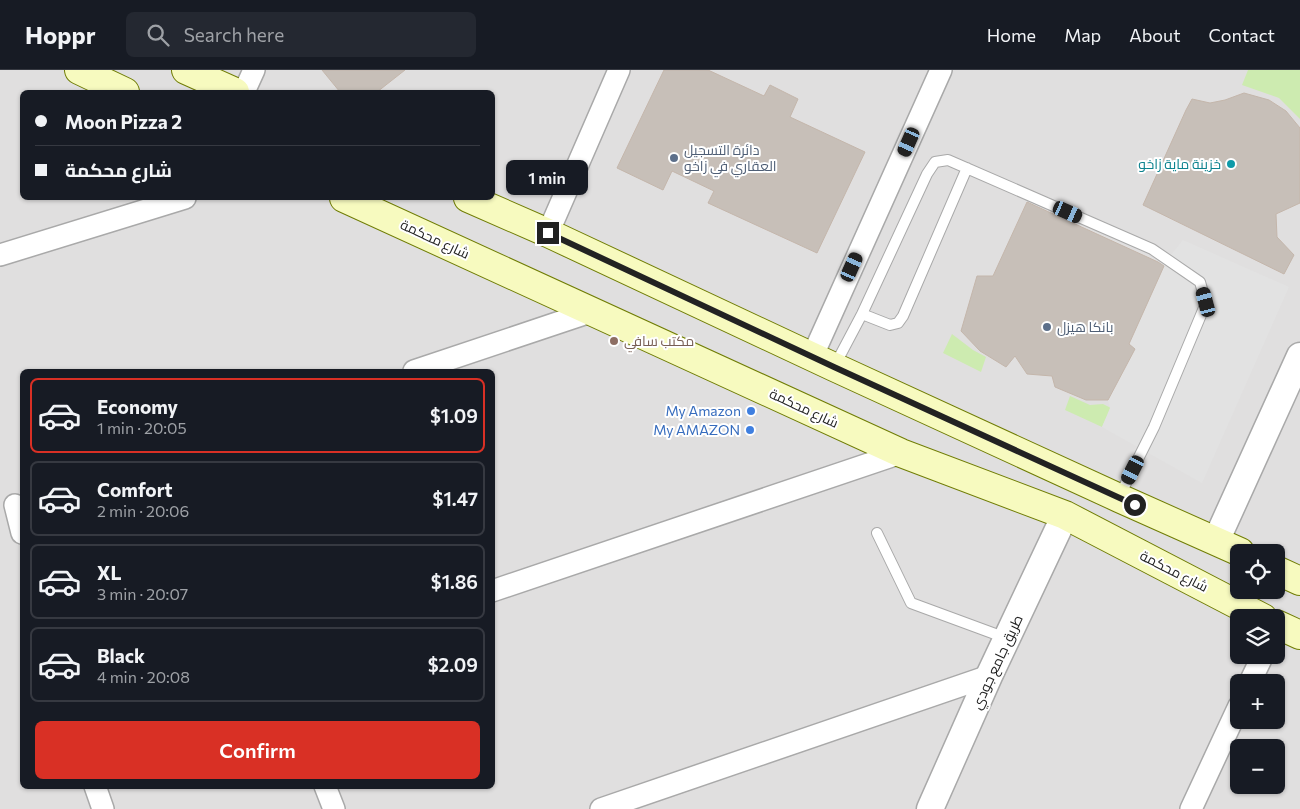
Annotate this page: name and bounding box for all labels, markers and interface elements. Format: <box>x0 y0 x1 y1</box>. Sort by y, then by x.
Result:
search box <box>126 12 476 57</box>
text: Hoppr <box>25 20 96 49</box>
icon: search <box>144 21 172 49</box>
text: Search here <box>184 23 284 46</box>
text: Home <box>987 24 1036 46</box>
text: Map <box>1064 24 1101 46</box>
text: About <box>1129 24 1181 46</box>
text: Contact <box>1209 24 1275 46</box>
text: Moon Pizza 2 <box>65 110 182 133</box>
car <box>896 125 921 159</box>
place label: دائرة التسجيل العقاري في زاخو <box>684 141 777 178</box>
marker: دائرة التسجيل العقاري في زاخو <box>668 152 680 164</box>
place label: خزينة ماية زاخو <box>1138 155 1221 172</box>
text: شارع محكمة <box>65 158 172 181</box>
marker: خزينة ماية زاخو <box>1225 158 1237 170</box>
callout: 1 min <box>507 160 589 196</box>
text: 1 min <box>528 168 566 187</box>
car <box>1051 199 1084 225</box>
street label: شارع محكمة <box>398 215 472 263</box>
route end <box>537 222 559 244</box>
car <box>839 250 864 284</box>
car <box>1194 286 1217 318</box>
place label: بانکا هیزل <box>1057 318 1113 336</box>
marker: بانکا هیزل <box>1041 321 1053 333</box>
place label: مكتب سافي <box>624 332 694 353</box>
marker: مكتب سافي <box>608 335 620 347</box>
street label: شارع محكمة <box>767 384 841 432</box>
icon: car <box>37 393 82 438</box>
text: Economy <box>97 395 178 418</box>
place label: My Amazon <box>666 402 741 419</box>
text: $1.09 <box>430 404 478 427</box>
marker: My Amazon <box>745 405 757 417</box>
text: 1 min · 20:05 <box>97 418 187 437</box>
place label: My AMAZON <box>653 421 740 438</box>
marker: My AMAZON <box>744 424 756 436</box>
car <box>1119 453 1146 487</box>
icon: car <box>37 476 82 521</box>
text: Comfort <box>97 478 173 501</box>
text: $1.47 <box>433 487 478 510</box>
route start <box>1124 494 1146 516</box>
text: 2 min · 20:06 <box>97 501 189 520</box>
map controls <box>1230 544 1285 794</box>
button: locate <box>1230 544 1285 599</box>
street label: شارع محكمة <box>1137 546 1211 596</box>
icon: car <box>37 559 82 604</box>
text: XL <box>97 561 122 584</box>
text: $1.86 <box>431 570 478 593</box>
text: 3 min · 20:07 <box>97 584 188 603</box>
button: layers <box>1230 609 1285 664</box>
street label: طريق جامع جودي <box>967 612 1029 713</box>
icon: car <box>37 642 82 687</box>
text: Black <box>97 644 145 667</box>
text: $2.09 <box>428 653 478 676</box>
text: 4 min · 20:08 <box>97 667 190 686</box>
button: + <box>1230 674 1285 729</box>
button: Confirm <box>35 721 480 779</box>
button: − <box>1230 739 1285 794</box>

